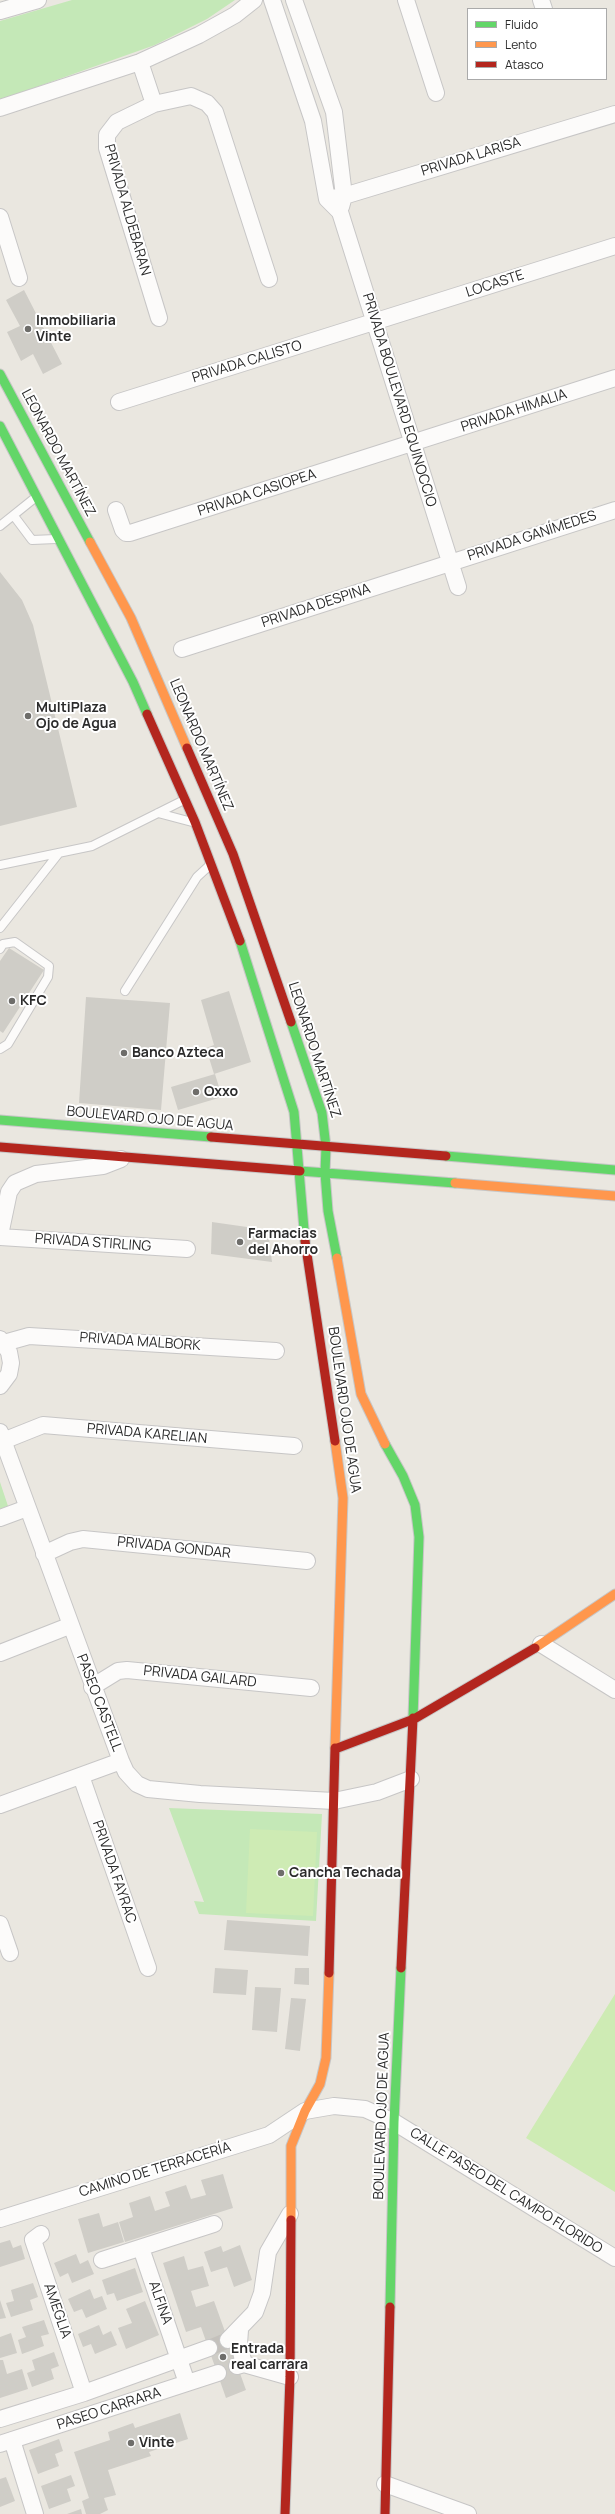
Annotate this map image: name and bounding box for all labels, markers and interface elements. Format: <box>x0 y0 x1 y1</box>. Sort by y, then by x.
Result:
legend <box>467 8 607 80</box>
text: Fluido <box>505 16 538 33</box>
text: Lento <box>505 36 537 53</box>
text: Atasco <box>505 56 544 73</box>
street label: PRIVADA LARISA <box>419 134 523 180</box>
street label: PRIVADA ALDEBARAN <box>100 142 154 278</box>
street label: LOCASTE <box>464 267 526 301</box>
street label: PRIVADA BOULEVARD EQUINOCCIO <box>358 291 440 509</box>
place label: Inmobiliaria Vinte <box>36 313 116 346</box>
marker: Inmobiliaria Vinte <box>23 324 33 334</box>
street label: PRIVADA CALISTO <box>190 337 304 387</box>
street label: PRIVADA HIMALIA <box>459 386 569 436</box>
street label: LEONARDO MARTÍNEZ <box>17 387 99 519</box>
street label: PRIVADA CASIOPEA <box>196 466 318 520</box>
street label: PRIVADA GANÍMEDES <box>466 507 598 565</box>
street label: PRIVADA DESPINA <box>259 580 373 632</box>
street label: LEONARDO MARTÍNEZ <box>166 677 236 813</box>
place label: MultiPlaza Ojo de Agua <box>36 700 117 732</box>
marker: MultiPlaza Ojo de Agua <box>23 711 33 721</box>
street label: LEONARDO MARTÍNEZ <box>284 980 344 1120</box>
place label: KFC <box>20 993 47 1009</box>
marker: KFC <box>7 996 17 1006</box>
place label: Banco Azteca <box>132 1045 224 1061</box>
marker: Banco Azteca <box>119 1048 129 1058</box>
place label: Oxxo <box>204 1084 238 1100</box>
marker: Oxxo <box>191 1087 201 1097</box>
street label: BOULEVARD OJO DE AGUA <box>66 1103 234 1135</box>
place label: Farmacias del Ahorro <box>248 1226 318 1258</box>
street label: PRIVADA STIRLING <box>34 1231 152 1255</box>
marker: Farmacias del Ahorro <box>235 1237 245 1247</box>
street label: BOULEVARD OJO DE AGUA <box>324 1326 364 1494</box>
street label: PRIVADA MALBORK <box>79 1329 201 1355</box>
street label: PRIVADA KARELIAN <box>86 1420 208 1448</box>
street label: PRIVADA GONDAR <box>116 1534 232 1562</box>
street label: PASEO CASTELL <box>73 1652 125 1754</box>
street label: PRIVADA GAILARD <box>143 1663 257 1691</box>
street label: PRIVADA FAYRAC <box>89 1818 139 1926</box>
place label: Cancha Techada <box>289 1865 401 1881</box>
marker: Cancha Techada <box>276 1868 286 1878</box>
street label: BOULEVARD OJO DE AGUA <box>371 2032 393 2200</box>
street label: CALLE PASEO DEL CAMPO FLORIDO <box>407 2125 605 2257</box>
street label: CAMINO DE TERRACERÍA <box>77 2139 233 2201</box>
street label: ALFINA <box>145 2279 175 2327</box>
street label: AMEGLIA <box>40 2281 74 2341</box>
place label: Entrada real carrara <box>231 2341 308 2374</box>
marker: Entrada real carrara <box>218 2352 228 2362</box>
street label: PASEO CARRARA <box>55 2384 163 2434</box>
place label: Vinte <box>139 2435 174 2451</box>
marker: Vinte <box>126 2438 136 2448</box>

